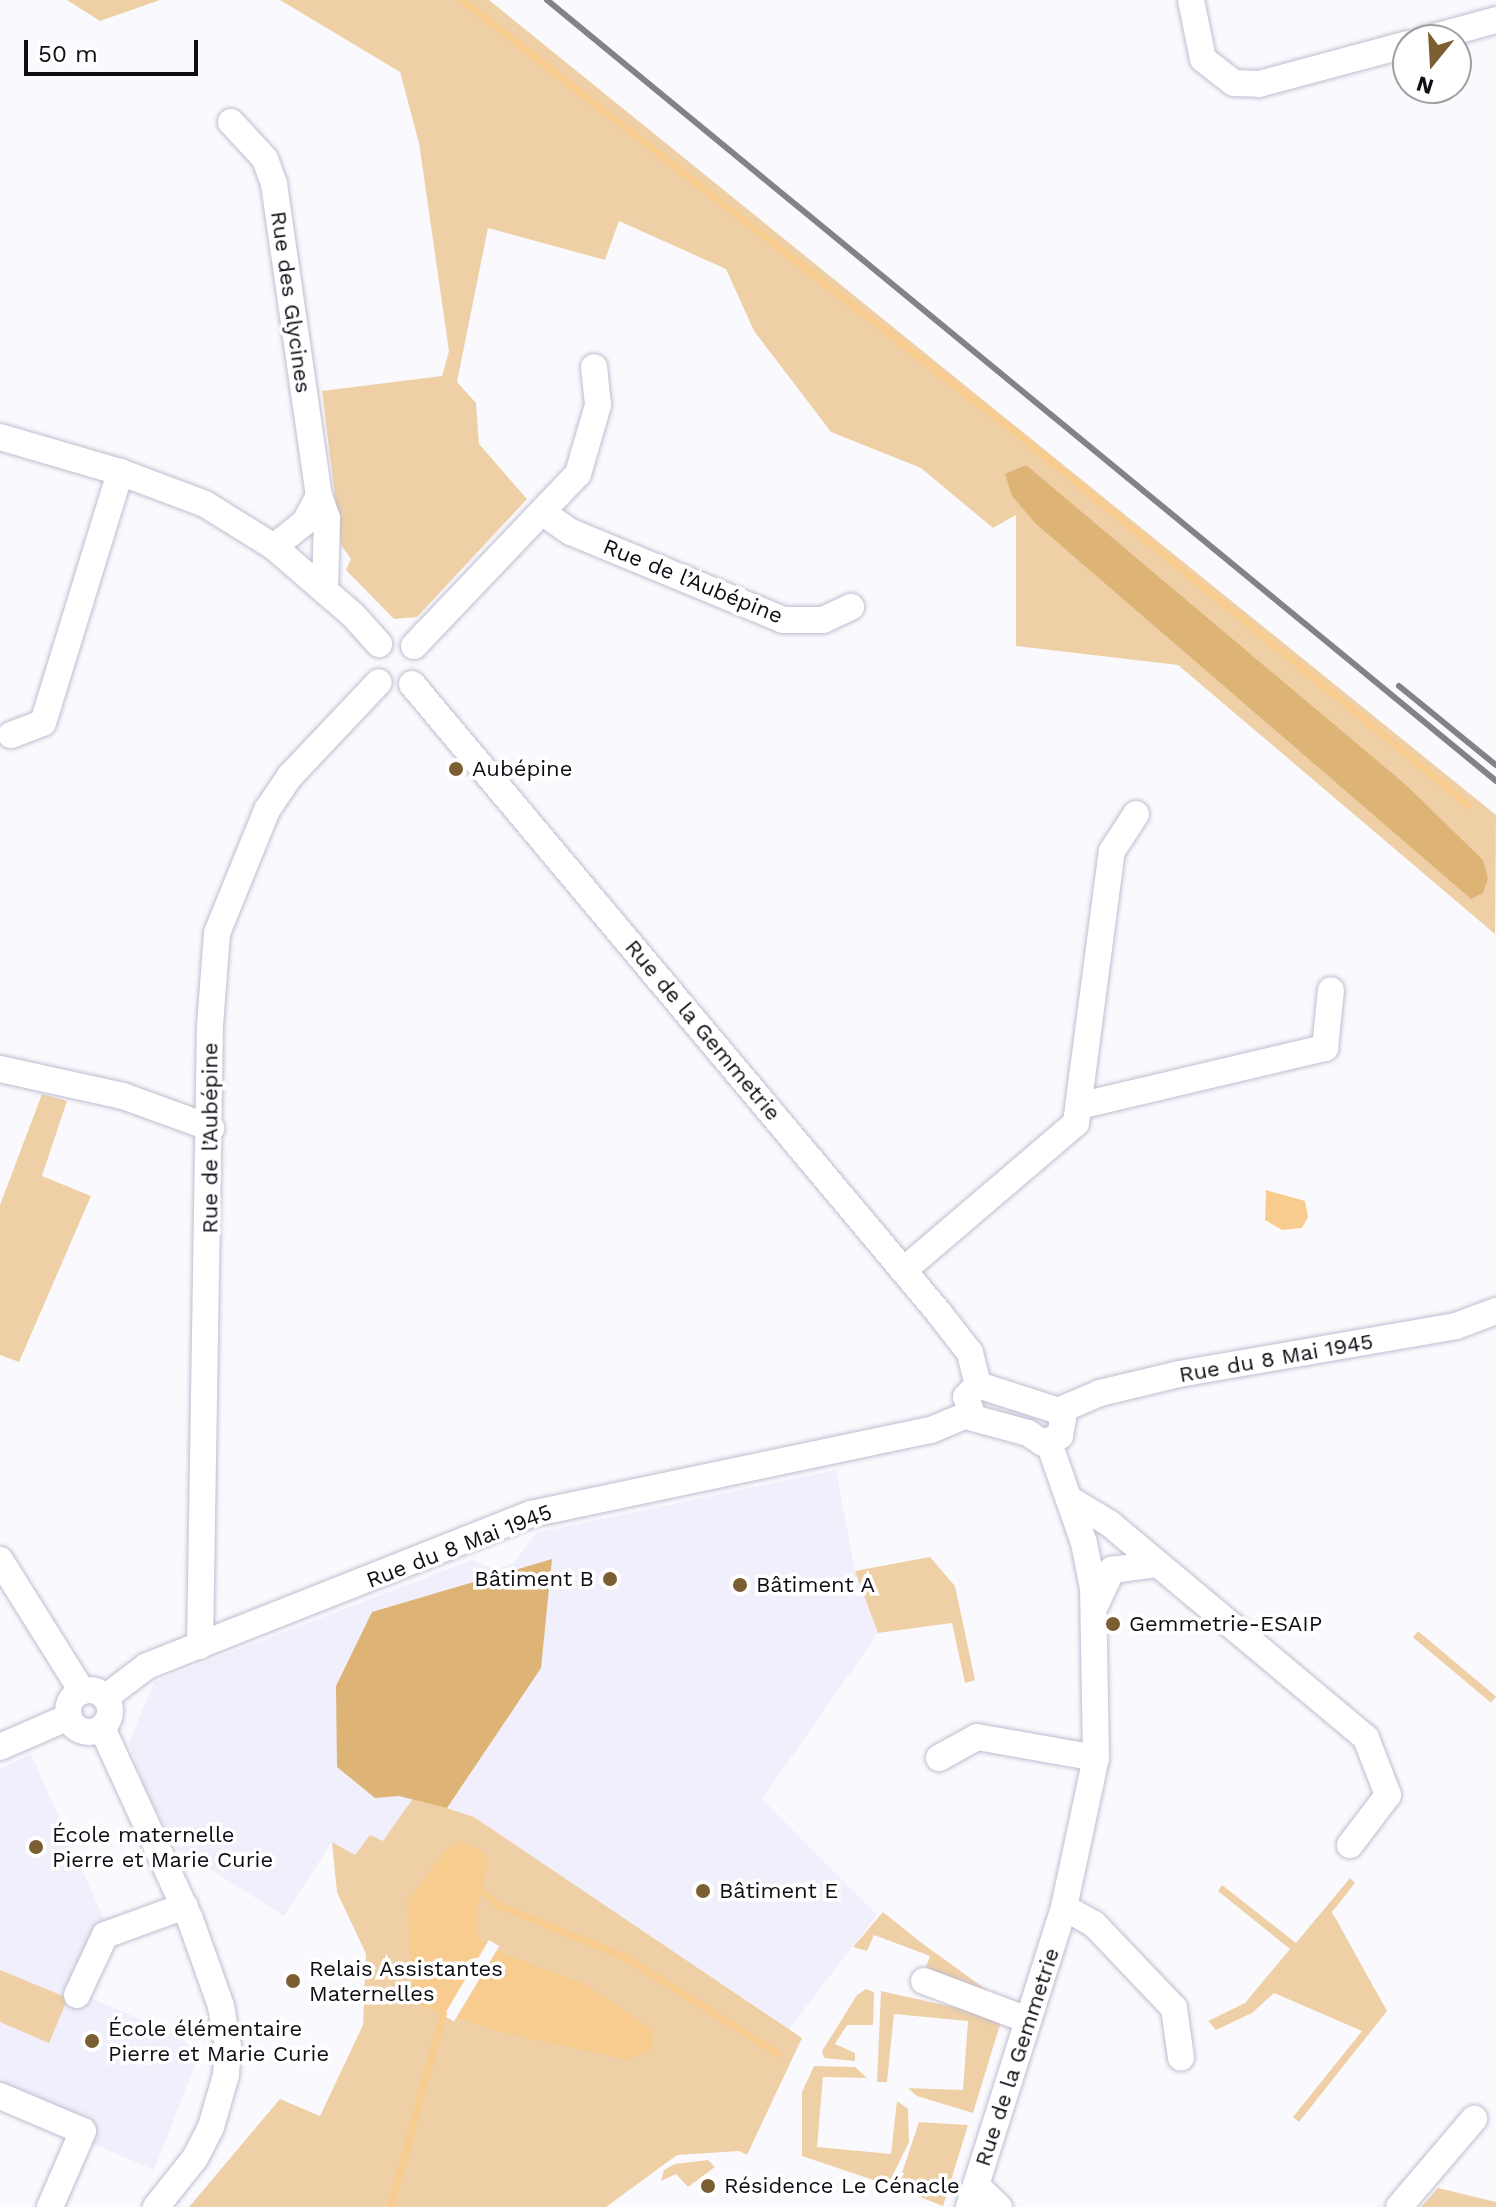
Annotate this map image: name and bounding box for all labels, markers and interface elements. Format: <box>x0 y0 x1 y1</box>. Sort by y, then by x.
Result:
scale bar <box>28 24 202 74</box>
north arrow <box>1392 24 1472 104</box>
text: 50 m <box>38 40 98 68</box>
text: N <box>1413 71 1437 100</box>
street label: Rue des Glycines <box>265 209 317 395</box>
street label: Rue de l’Aubépine <box>599 533 787 629</box>
place label: Aubépine <box>472 756 572 782</box>
marker: Aubépine <box>447 760 465 778</box>
street label: Rue de la Gemmetrie <box>619 934 787 1126</box>
street label: Rue de l’Aubépine <box>197 1042 223 1234</box>
street label: Rue du 8 Mai 1945 <box>1177 1328 1375 1388</box>
street label: Rue du 8 Mai 1945 <box>362 1498 556 1594</box>
place label: Bâtiment B <box>474 1566 594 1592</box>
marker: Bâtiment B <box>601 1570 619 1588</box>
place label: Bâtiment A <box>756 1572 876 1598</box>
marker: Bâtiment A <box>731 1576 749 1594</box>
place label: Gemmetrie-ESAIP <box>1129 1611 1322 1637</box>
marker: Gemmetrie-ESAIP <box>1104 1615 1122 1633</box>
place label: École maternelle Pierre et Marie Curie <box>52 1821 273 1872</box>
marker: École maternelle Pierre et Marie Curie <box>27 1838 45 1856</box>
place label: Bâtiment E <box>719 1878 838 1904</box>
marker: Bâtiment E <box>694 1882 712 1900</box>
street label: Rue de la Gemmetrie <box>969 1944 1065 2170</box>
place label: Relais Assistantes Maternelles <box>309 1955 504 2006</box>
marker: Relais Assistantes Maternelles <box>284 1972 302 1990</box>
place label: École élémentaire Pierre et Marie Curie <box>108 2015 329 2066</box>
marker: École élémentaire Pierre et Marie Curie <box>83 2032 101 2050</box>
place label: Résidence Le Cénacle <box>724 2173 960 2199</box>
marker: Résidence Le Cénacle <box>699 2177 717 2195</box>

